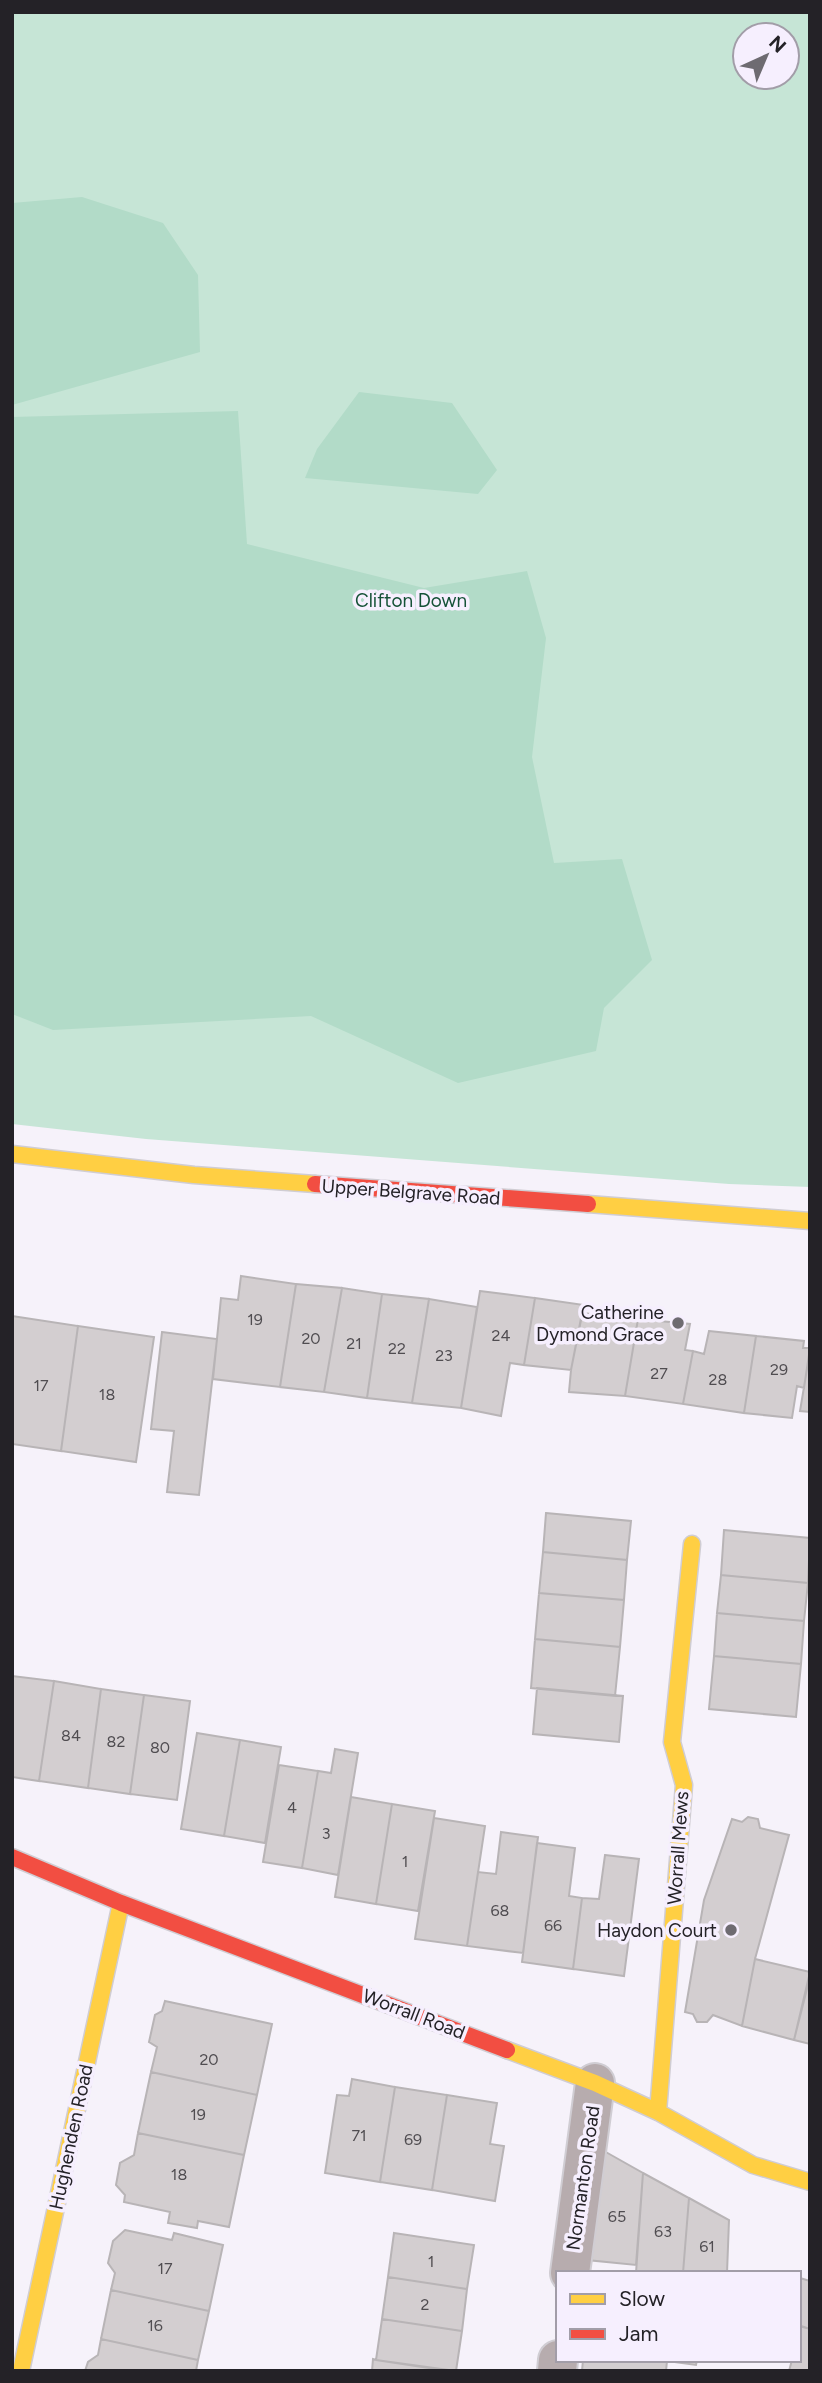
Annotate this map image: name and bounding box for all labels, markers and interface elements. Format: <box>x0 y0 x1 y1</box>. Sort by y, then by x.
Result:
north arrow <box>731 21 801 91</box>
text: N <box>764 31 791 58</box>
park label: Clifton Down <box>355 589 467 612</box>
street label: Upper Belgrave Road <box>321 1174 501 1210</box>
place label: Catherine Dymond Grace <box>536 1301 664 1346</box>
house number: 19 <box>247 1310 263 1329</box>
marker: Catherine Dymond Grace <box>670 1315 686 1331</box>
house number: 24 <box>492 1326 510 1345</box>
house number: 20 <box>301 1329 321 1348</box>
house number: 21 <box>346 1334 362 1353</box>
house number: 22 <box>388 1339 406 1358</box>
house number: 23 <box>435 1346 453 1365</box>
house number: 29 <box>770 1360 788 1379</box>
house number: 27 <box>650 1364 668 1383</box>
house number: 28 <box>709 1370 727 1389</box>
house number: 17 <box>33 1376 49 1395</box>
house number: 18 <box>99 1385 115 1404</box>
house number: 84 <box>61 1726 81 1745</box>
house number: 82 <box>107 1732 125 1751</box>
house number: 80 <box>150 1738 170 1757</box>
street label: Worrall Mews <box>663 1790 693 1906</box>
house number: 4 <box>287 1798 297 1817</box>
house number: 3 <box>322 1824 330 1843</box>
house number: 1 <box>402 1852 408 1871</box>
house number: 68 <box>491 1901 509 1920</box>
house number: 66 <box>544 1916 562 1935</box>
place label: Haydon Court <box>597 1919 717 1942</box>
marker: Haydon Court <box>723 1922 739 1938</box>
street label: Worrall Road <box>360 1984 468 2044</box>
house number: 20 <box>199 2050 219 2069</box>
street label: Hughenden Road <box>44 2062 98 2212</box>
street label: Normanton Road <box>561 2104 605 2252</box>
house number: 19 <box>190 2105 206 2124</box>
house number: 71 <box>351 2126 367 2145</box>
house number: 69 <box>404 2130 422 2149</box>
house number: 18 <box>171 2165 187 2184</box>
house number: 65 <box>608 2207 626 2226</box>
house number: 63 <box>654 2222 672 2241</box>
house number: 61 <box>699 2237 715 2256</box>
house number: 1 <box>428 2252 434 2271</box>
house number: 17 <box>157 2259 173 2278</box>
legend <box>556 2271 801 2362</box>
text: Slow <box>619 2286 665 2311</box>
house number: 2 <box>421 2295 429 2314</box>
house number: 16 <box>147 2316 163 2335</box>
text: Jam <box>619 2321 658 2346</box>

